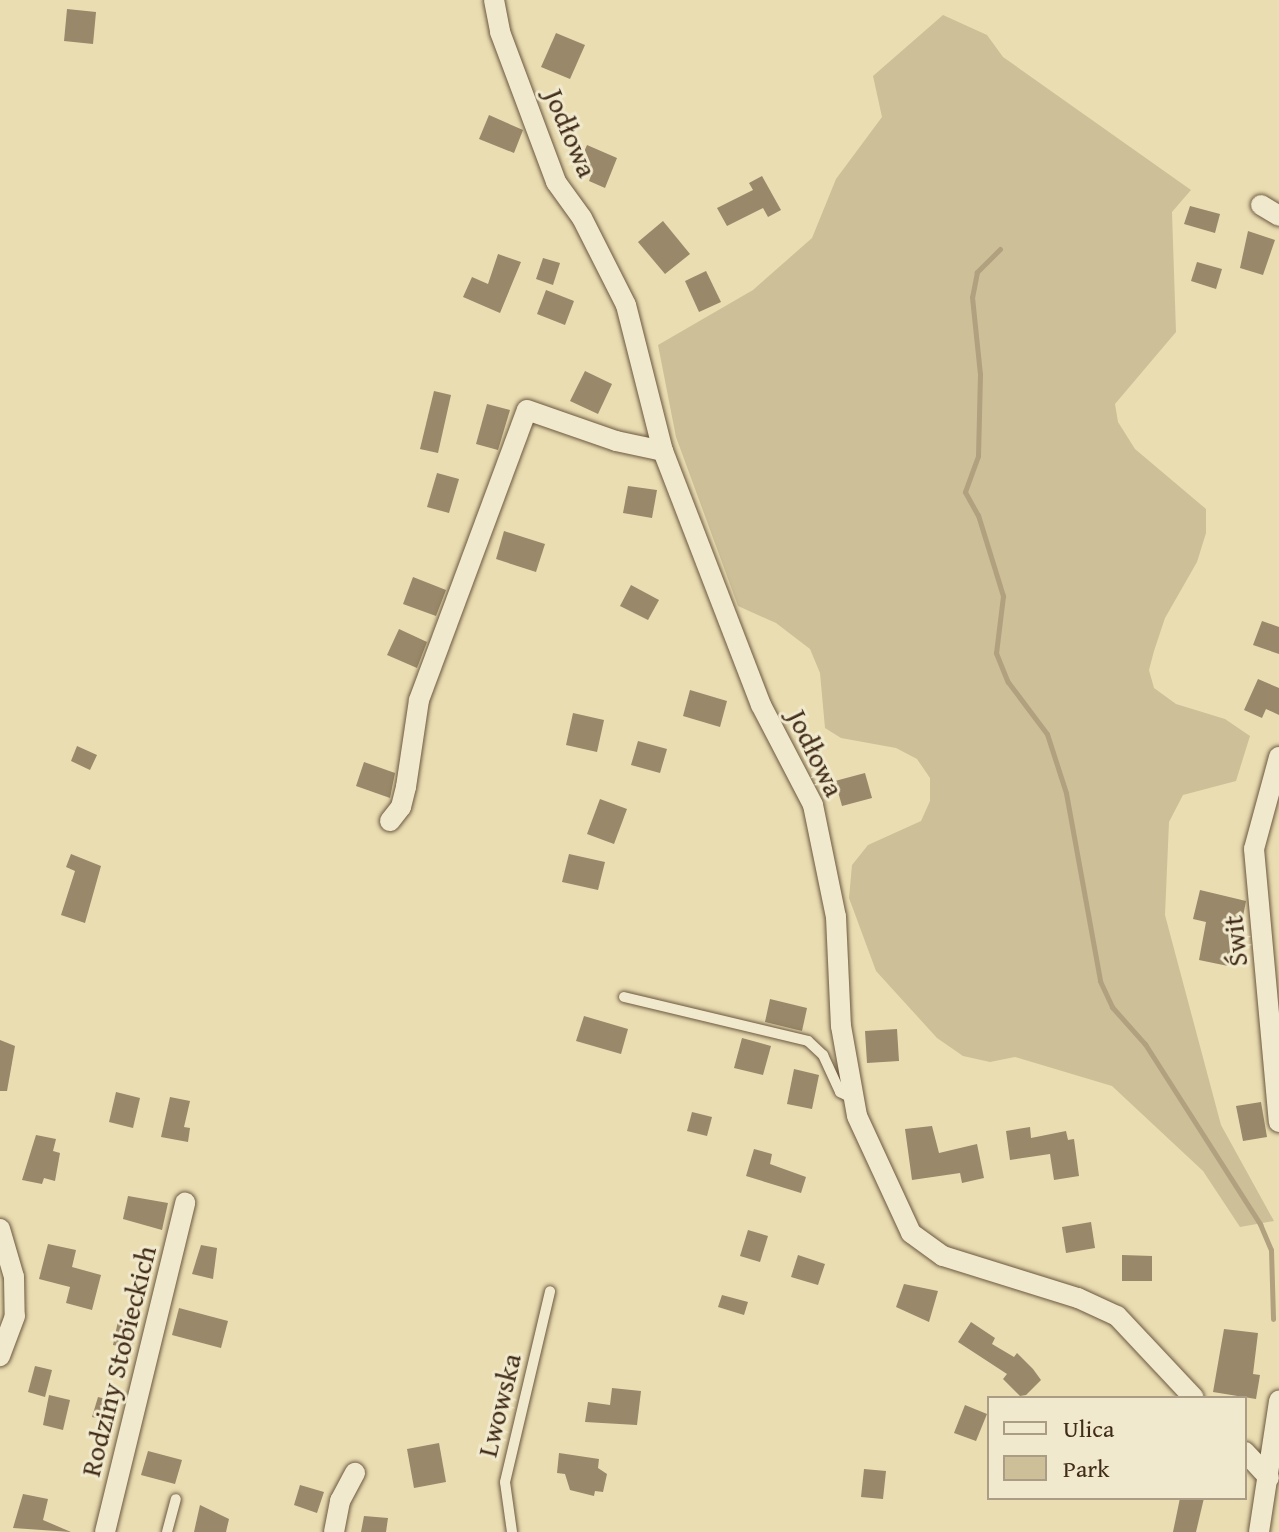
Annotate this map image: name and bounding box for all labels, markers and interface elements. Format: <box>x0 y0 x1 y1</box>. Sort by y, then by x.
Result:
street label: Jodłowa <box>537 84 605 182</box>
street label: Jodłowa <box>781 704 851 802</box>
street label: Świt <box>1216 914 1254 968</box>
street label: Rodziny Stobieckich <box>73 1242 163 1480</box>
street label: Lwowska <box>470 1350 528 1460</box>
legend <box>987 1396 1247 1500</box>
text: Ulica <box>1063 1411 1114 1446</box>
text: Park <box>1063 1451 1109 1486</box>

